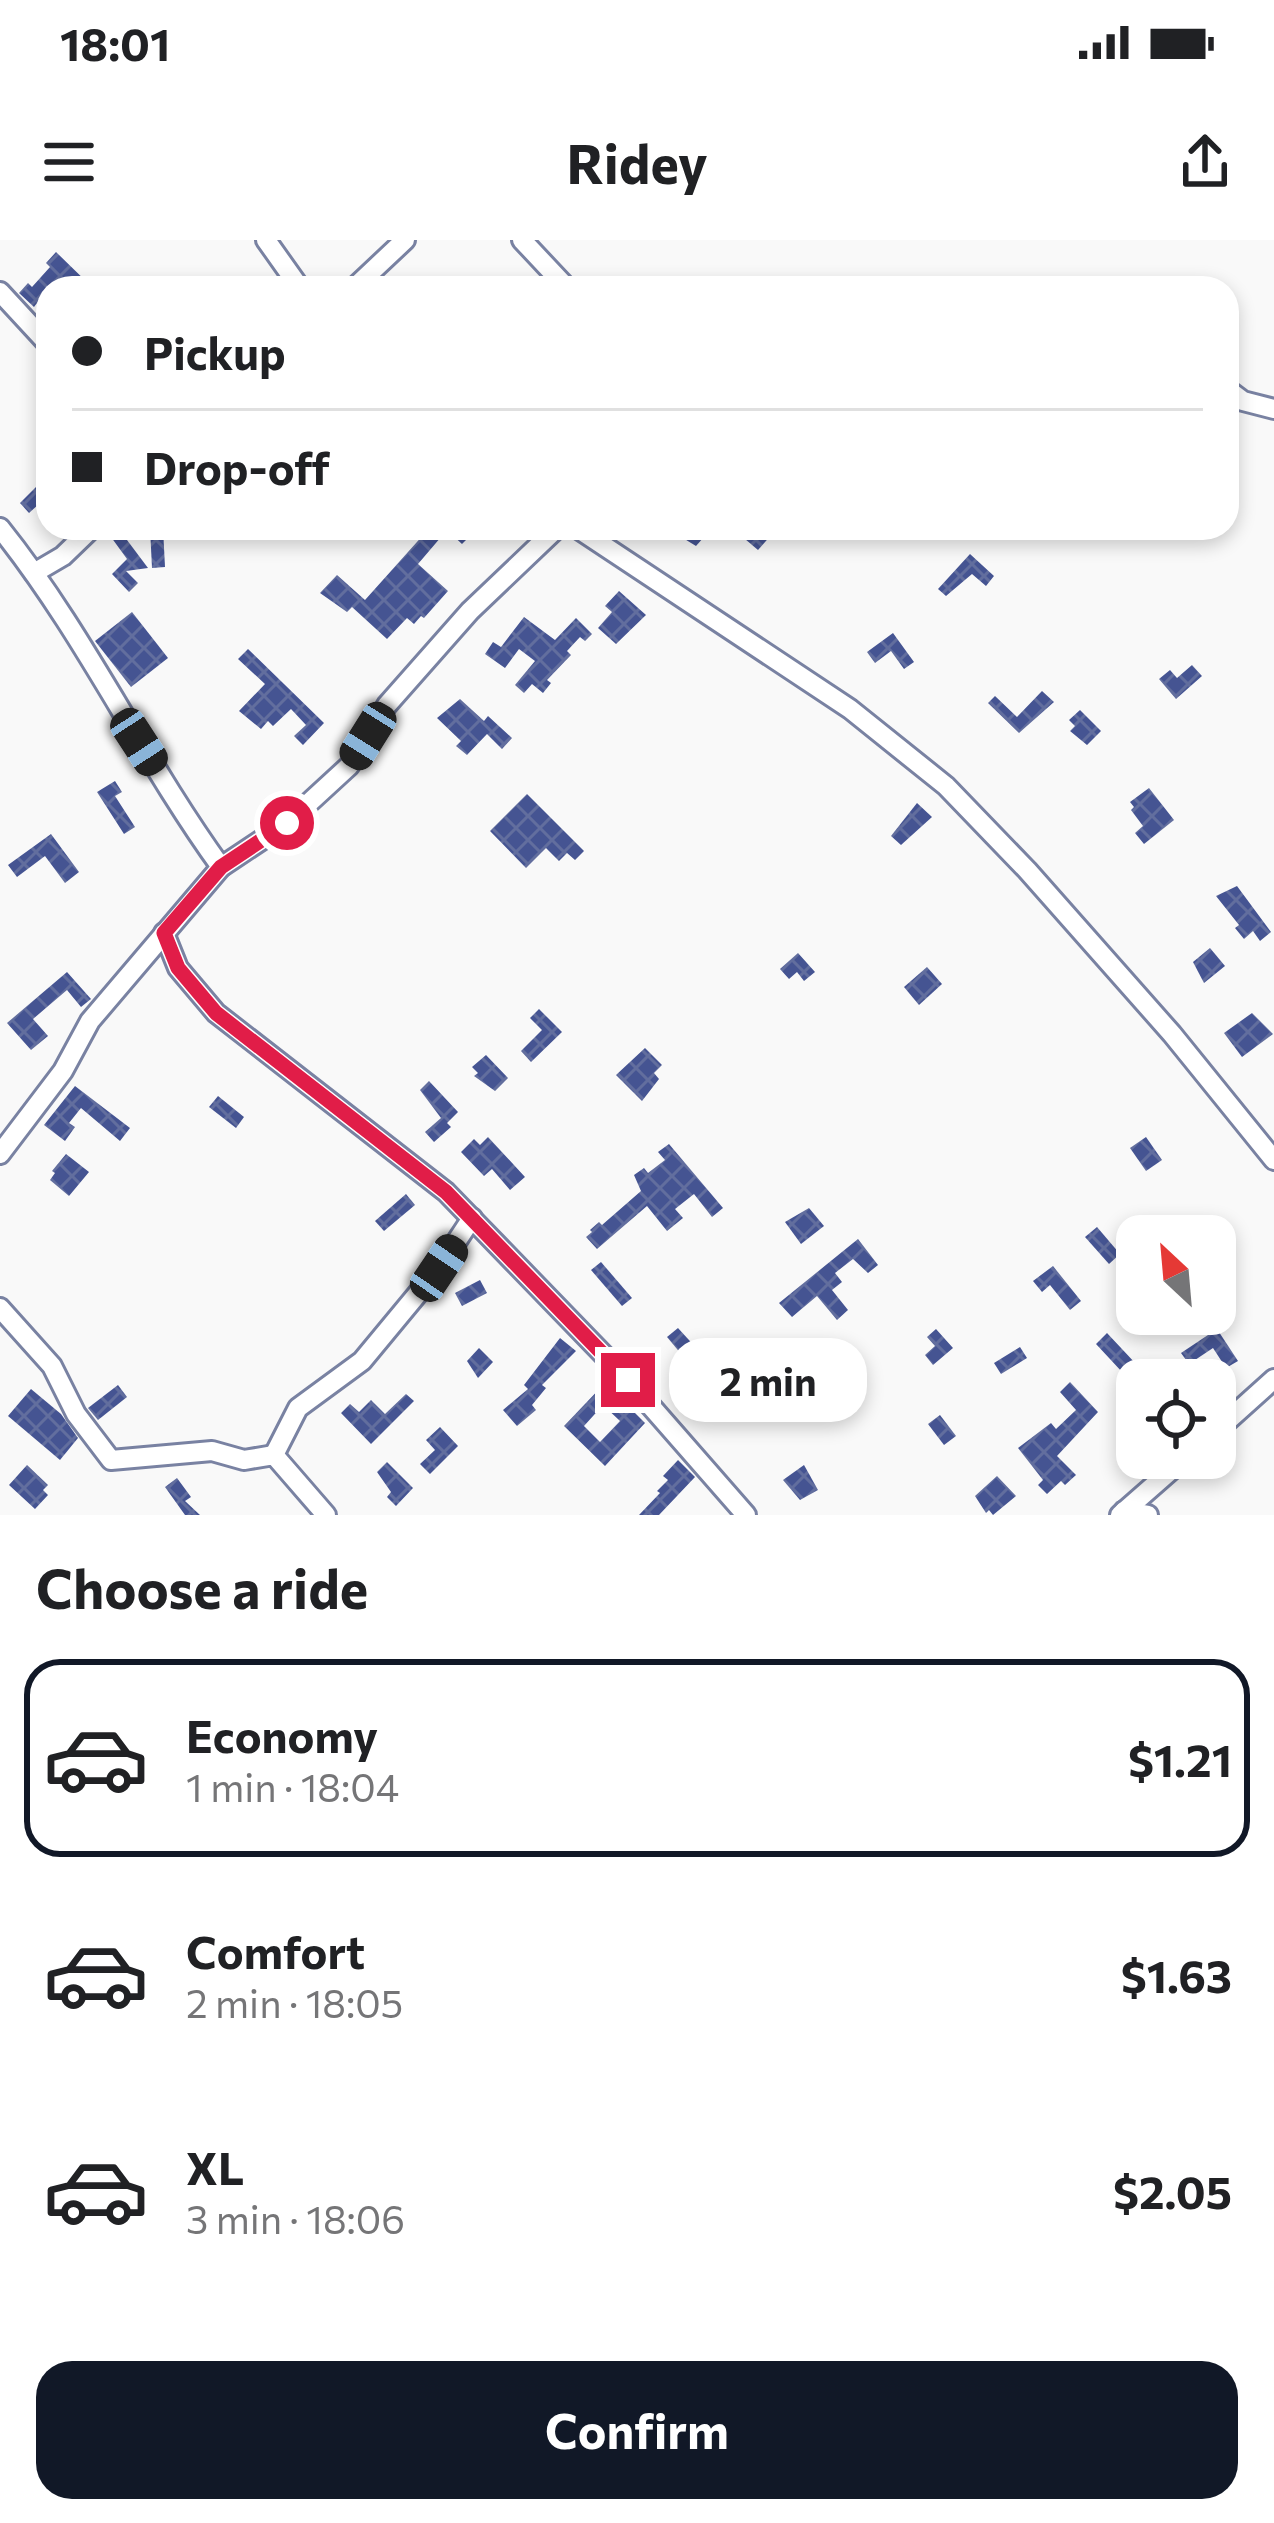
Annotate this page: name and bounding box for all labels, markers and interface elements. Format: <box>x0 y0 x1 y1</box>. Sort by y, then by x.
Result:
text: 18:01 <box>60 15 170 70</box>
icon: menu <box>36 129 102 195</box>
text: Ridey <box>566 129 708 195</box>
icon: share <box>1172 129 1238 195</box>
text: Pickup <box>144 324 286 379</box>
text: Drop-off <box>144 439 330 494</box>
car <box>334 696 402 776</box>
car <box>104 702 174 782</box>
route start <box>260 796 314 850</box>
north arrow <box>1116 1215 1236 1335</box>
map controls <box>1116 1215 1236 1479</box>
car <box>404 1228 474 1308</box>
callout: 2 min <box>670 1338 868 1422</box>
route end <box>601 1353 655 1407</box>
text: 2 min <box>719 1356 817 1404</box>
button: locate <box>1116 1359 1236 1479</box>
text: Choose a ride <box>36 1554 368 1620</box>
icon: car <box>42 1704 150 1812</box>
text: Economy <box>186 1707 378 1762</box>
text: $1.21 <box>1128 1731 1232 1786</box>
text: 1 min · 18:04 <box>186 1762 399 1810</box>
icon: car <box>42 1920 150 2028</box>
text: Comfort <box>186 1923 365 1978</box>
text: $1.63 <box>1121 1947 1232 2002</box>
text: 2 min · 18:05 <box>186 1978 403 2026</box>
icon: car <box>42 2136 150 2244</box>
text: XL <box>186 2139 244 2194</box>
text: $2.05 <box>1113 2163 1232 2218</box>
text: 3 min · 18:06 <box>186 2194 405 2242</box>
button: Confirm <box>36 2361 1238 2499</box>

